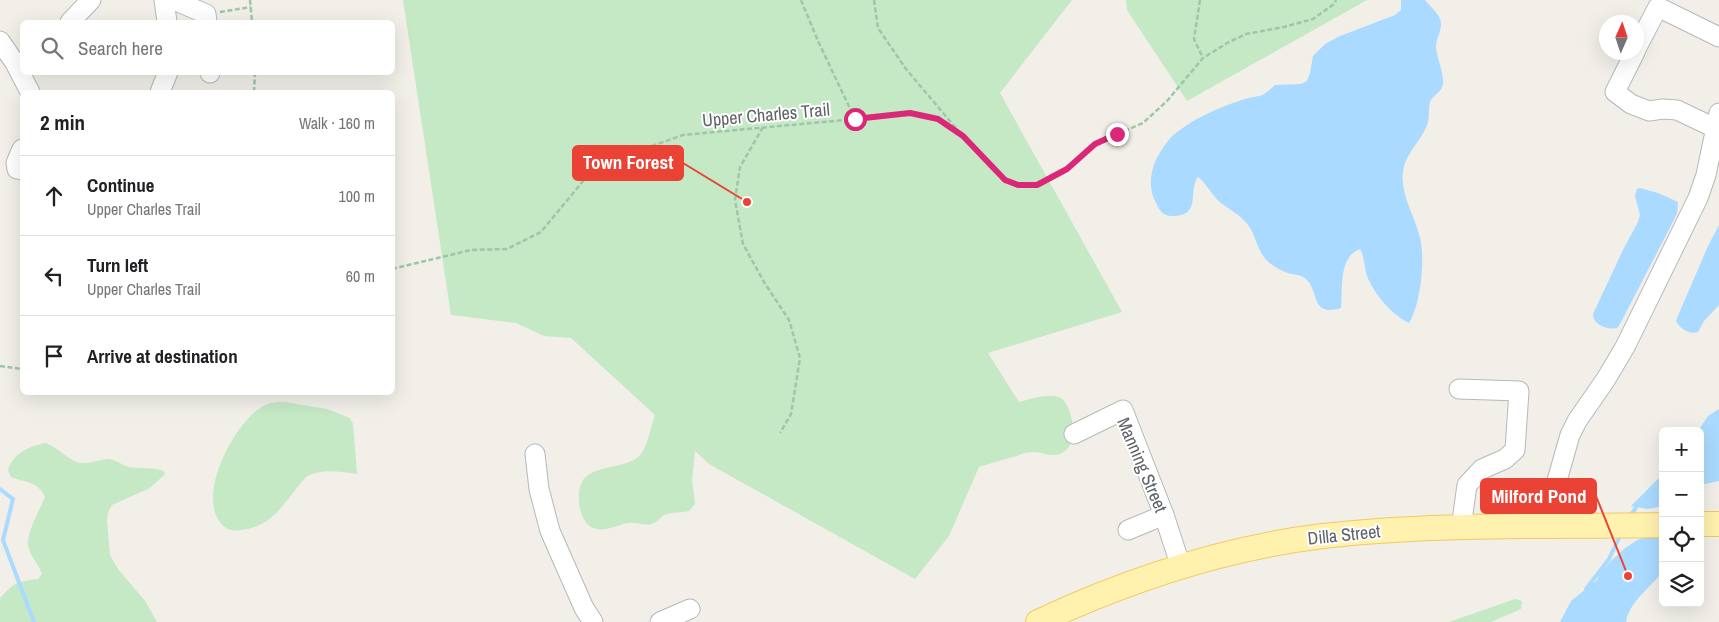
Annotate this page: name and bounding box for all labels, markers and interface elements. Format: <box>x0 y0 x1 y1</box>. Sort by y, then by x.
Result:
north arrow <box>1599 15 1644 60</box>
search box <box>20 20 395 75</box>
icon: search <box>38 34 66 62</box>
text: Search here <box>78 35 163 61</box>
street label: Upper Charles Trail <box>701 96 831 133</box>
text: 2 min <box>40 108 85 137</box>
route start <box>844 108 867 131</box>
text: Walk · 160 m <box>299 112 375 134</box>
route end <box>1106 123 1129 146</box>
callout: Town Forest <box>573 146 683 180</box>
text: Town Forest <box>583 149 673 175</box>
text: Continue <box>87 172 155 198</box>
icon: ahead <box>40 182 68 210</box>
text: 100 m <box>339 185 375 207</box>
text: Upper Charles Trail <box>87 198 201 220</box>
text: Turn left <box>87 252 148 278</box>
icon: left <box>40 262 68 290</box>
text: 60 m <box>346 265 375 287</box>
text: Upper Charles Trail <box>87 278 201 300</box>
icon: arrive <box>40 342 68 370</box>
text: Arrive at destination <box>87 343 238 369</box>
street label: Manning Street <box>1111 413 1174 516</box>
map controls <box>1659 427 1704 607</box>
button: + <box>1659 427 1704 472</box>
button: − <box>1659 472 1704 517</box>
callout: Milford Pond <box>1481 479 1596 513</box>
text: Milford Pond <box>1491 483 1587 509</box>
button: locate <box>1659 517 1704 562</box>
street label: Dilla Street <box>1306 518 1382 551</box>
button: layers <box>1659 562 1704 607</box>

